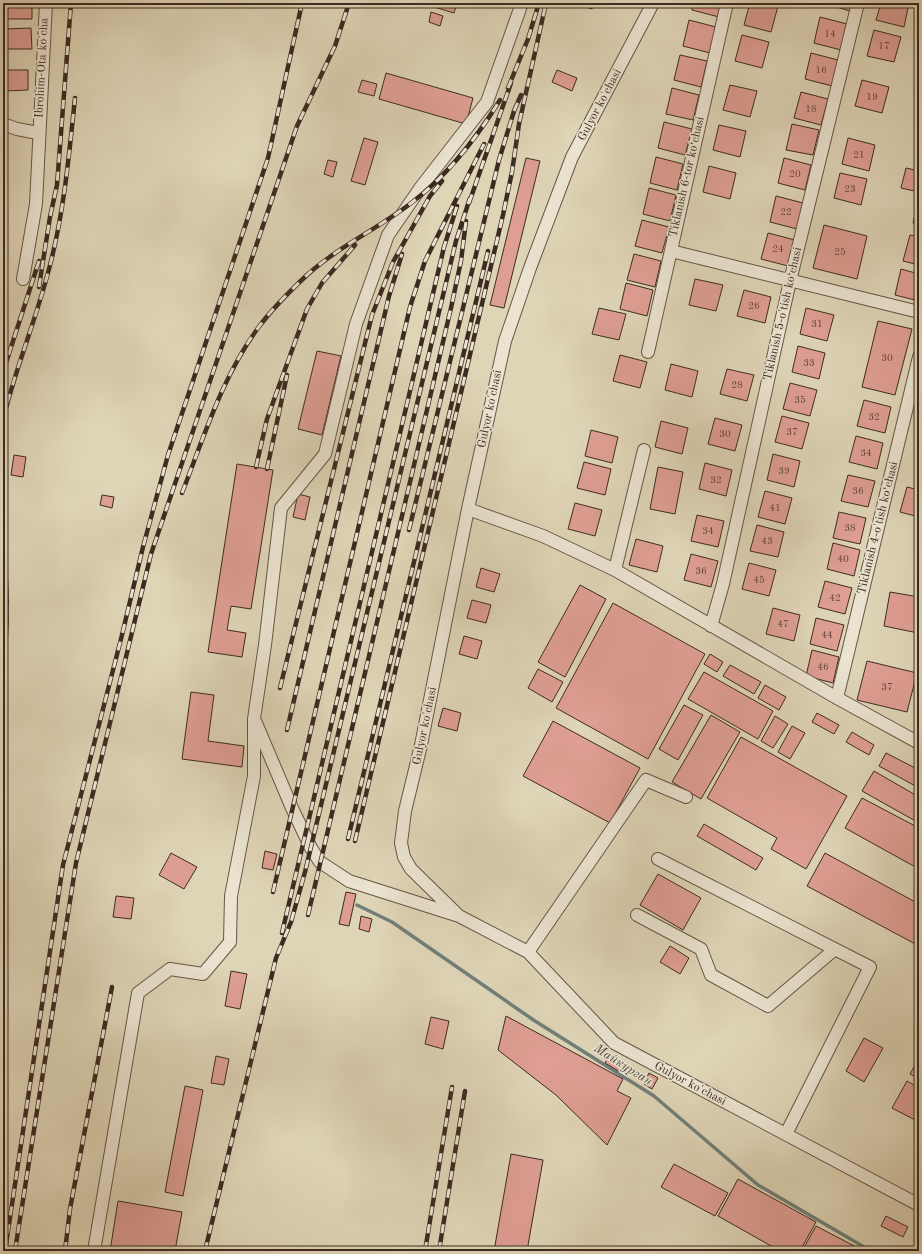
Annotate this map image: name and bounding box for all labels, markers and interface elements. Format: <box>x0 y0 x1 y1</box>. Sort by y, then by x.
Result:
street label: Ibrohim-Ota ko'cha <box>33 18 51 118</box>
house number: 14 <box>824 29 836 39</box>
house number: 17 <box>878 41 890 51</box>
house number: 16 <box>815 65 827 75</box>
street label: Gulyor ko'chasi <box>576 67 624 143</box>
house number: 19 <box>866 92 878 102</box>
house number: 18 <box>805 104 817 114</box>
street label: Tiklanish 6-tor ko‘chasi <box>666 115 707 239</box>
house number: 21 <box>853 150 865 160</box>
house number: 20 <box>789 169 801 179</box>
house number: 23 <box>844 184 856 194</box>
house number: 22 <box>780 207 792 217</box>
house number: 24 <box>772 244 784 254</box>
street label: Tiklanish 5-o'tish ko‘chasi <box>761 246 804 382</box>
house number: 25 <box>834 247 846 257</box>
house number: 26 <box>748 301 760 311</box>
house number: 31 <box>811 319 823 329</box>
house number: 30 <box>881 353 893 363</box>
house number: 33 <box>803 358 815 368</box>
street label: Gulyor ko'chasi <box>476 369 504 449</box>
house number: 28 <box>731 380 743 390</box>
house number: 35 <box>794 395 806 405</box>
house number: 32 <box>868 412 880 422</box>
house number: 37 <box>786 427 798 437</box>
house number: 30 <box>719 429 731 439</box>
house number: 34 <box>860 448 872 458</box>
street label: Tiklanish 4-o'tish ko‘chasi <box>855 460 900 596</box>
house number: 39 <box>778 466 790 476</box>
house number: 32 <box>710 475 722 485</box>
house number: 36 <box>852 486 864 496</box>
house number: 41 <box>769 503 781 513</box>
house number: 38 <box>844 523 856 533</box>
house number: 34 <box>702 526 714 536</box>
house number: 43 <box>761 536 773 546</box>
house number: 40 <box>837 554 849 564</box>
house number: 36 <box>695 566 707 576</box>
house number: 45 <box>753 575 765 585</box>
house number: 42 <box>829 593 841 603</box>
house number: 47 <box>777 619 789 629</box>
house number: 44 <box>821 630 833 640</box>
house number: 46 <box>817 662 829 672</box>
house number: 37 <box>881 682 893 692</box>
street label: Gulyor ko'chasi <box>411 686 439 766</box>
water label: Майкурган <box>590 1041 655 1088</box>
street label: Gulyor ko'chasi <box>652 1060 728 1108</box>

